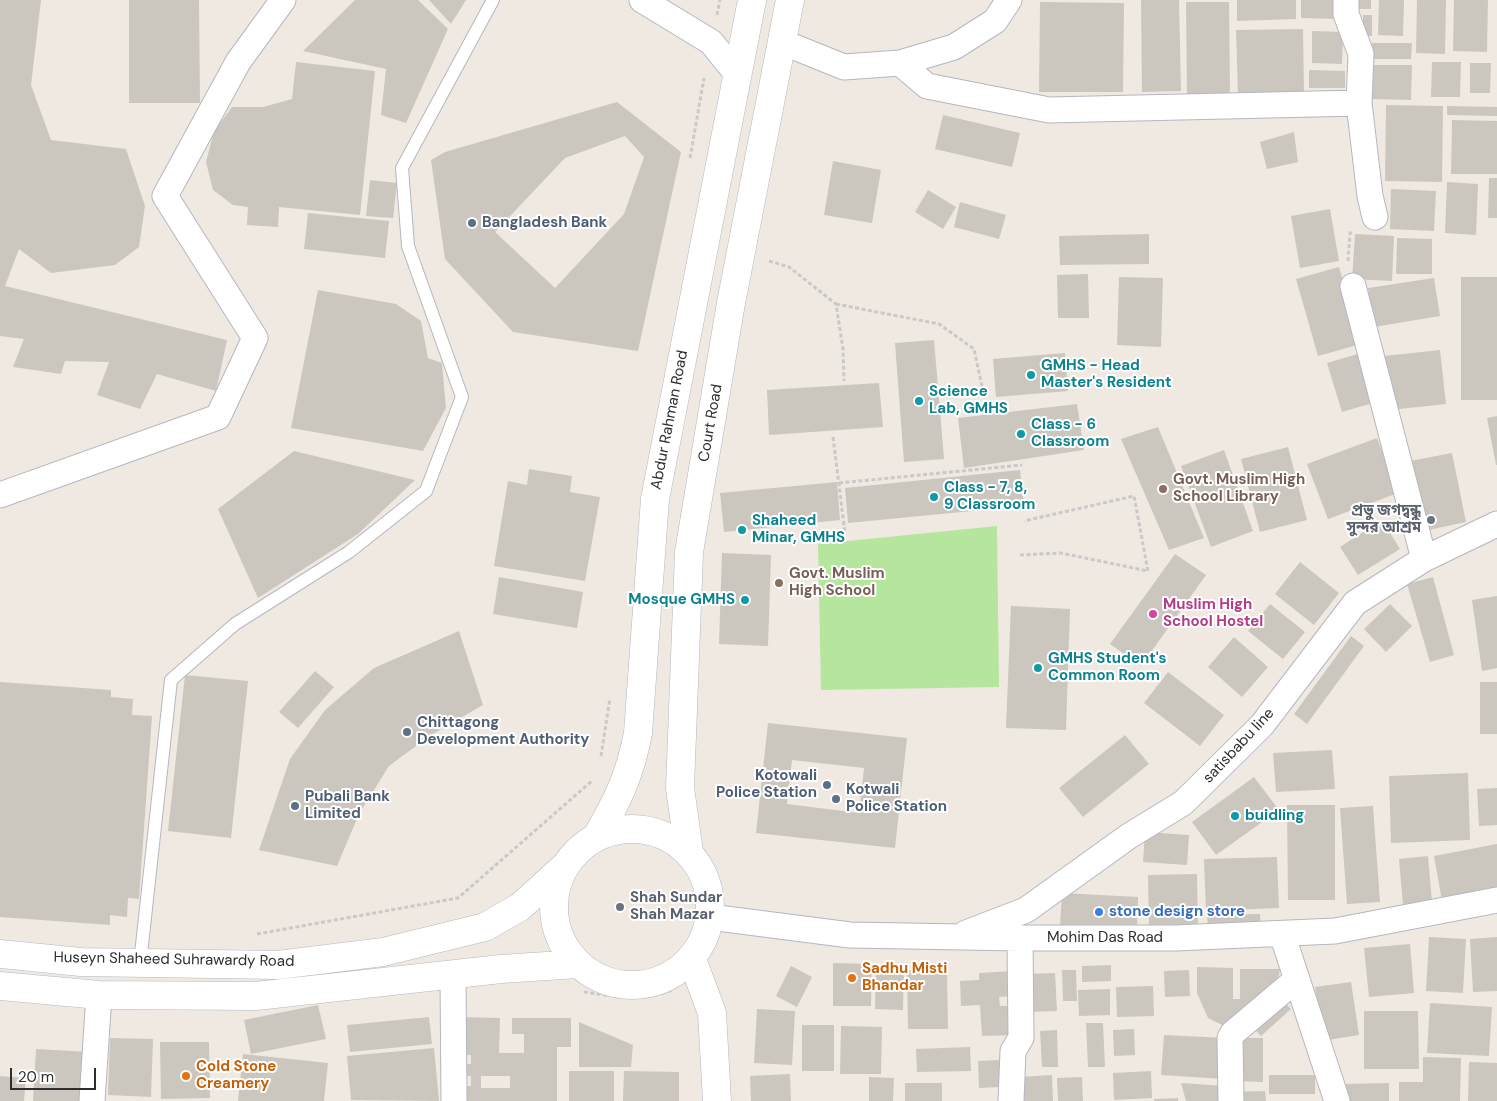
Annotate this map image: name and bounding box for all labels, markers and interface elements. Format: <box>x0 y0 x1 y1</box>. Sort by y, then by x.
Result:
place label: Bangladesh Bank <box>482 214 607 232</box>
marker: Bangladesh Bank <box>466 217 478 229</box>
street label: Abdur Rahman Road <box>648 349 692 491</box>
place label: GMHS - Head Master's Resident <box>1041 357 1172 392</box>
marker: GMHS - Head Master's Resident <box>1025 369 1037 381</box>
street label: Court Road <box>695 383 727 463</box>
place label: Science Lab, GMHS <box>929 383 1008 418</box>
marker: Science Lab, GMHS <box>913 395 925 407</box>
place label: Class - 6 Classroom <box>1031 416 1109 451</box>
marker: Class - 6 Classroom <box>1015 428 1027 440</box>
place label: Govt. Muslim High School Library <box>1173 471 1305 506</box>
place label: Class - 7, 8, 9 Classroom <box>944 479 1035 514</box>
marker: Govt. Muslim High School Library <box>1157 483 1169 495</box>
marker: Class - 7, 8, 9 Classroom <box>928 491 940 503</box>
place label: প্রভু জগদ্বন্ধু সুন্দর আশ্রম <box>1347 502 1421 537</box>
place label: Shaheed Minar, GMHS <box>752 512 845 547</box>
marker: প্রভু জগদ্বন্ধু সুন্দর আশ্রম <box>1425 514 1437 526</box>
marker: Shaheed Minar, GMHS <box>736 524 748 536</box>
place label: Govt. Muslim High School <box>789 565 885 600</box>
marker: Govt. Muslim High School <box>773 577 785 589</box>
place label: Mosque GMHS <box>628 591 735 609</box>
marker: Mosque GMHS <box>739 594 751 606</box>
place label: Muslim High School Hostel <box>1163 596 1263 631</box>
marker: Muslim High School Hostel <box>1147 608 1159 620</box>
place label: GMHS Student's Common Room <box>1048 650 1167 685</box>
marker: GMHS Student's Common Room <box>1032 662 1044 674</box>
street label: satisbabu line <box>1200 705 1278 787</box>
place label: Chittagong Development Authority <box>417 714 589 749</box>
marker: Chittagong Development Authority <box>401 726 413 738</box>
place label: Kotowali Police Station <box>716 767 817 802</box>
marker: Kotowali Police Station <box>821 779 833 791</box>
place label: Kotwali Police Station <box>846 781 947 816</box>
place label: Pubali Bank Limited <box>305 788 390 823</box>
marker: Kotwali Police Station <box>830 793 842 805</box>
marker: Pubali Bank Limited <box>289 800 301 812</box>
place label: buidling <box>1245 807 1304 825</box>
marker: buidling <box>1229 810 1241 822</box>
place label: Shah Sundar Shah Mazar <box>630 889 722 924</box>
marker: Shah Sundar Shah Mazar <box>614 901 626 913</box>
place label: stone design store <box>1109 903 1245 921</box>
marker: stone design store <box>1093 906 1105 918</box>
street label: Mohim Das Road <box>1047 929 1163 947</box>
street label: Huseyn Shaheed Suhrawardy Road <box>53 949 295 971</box>
place label: Sadhu Misti Bhandar <box>862 960 947 995</box>
marker: Sadhu Misti Bhandar <box>846 972 858 984</box>
scale bar <box>12 1058 99 1090</box>
place label: Cold Stone Creamery <box>196 1058 276 1093</box>
text: 20 m <box>18 1067 54 1087</box>
marker: Cold Stone Creamery <box>180 1070 192 1082</box>

